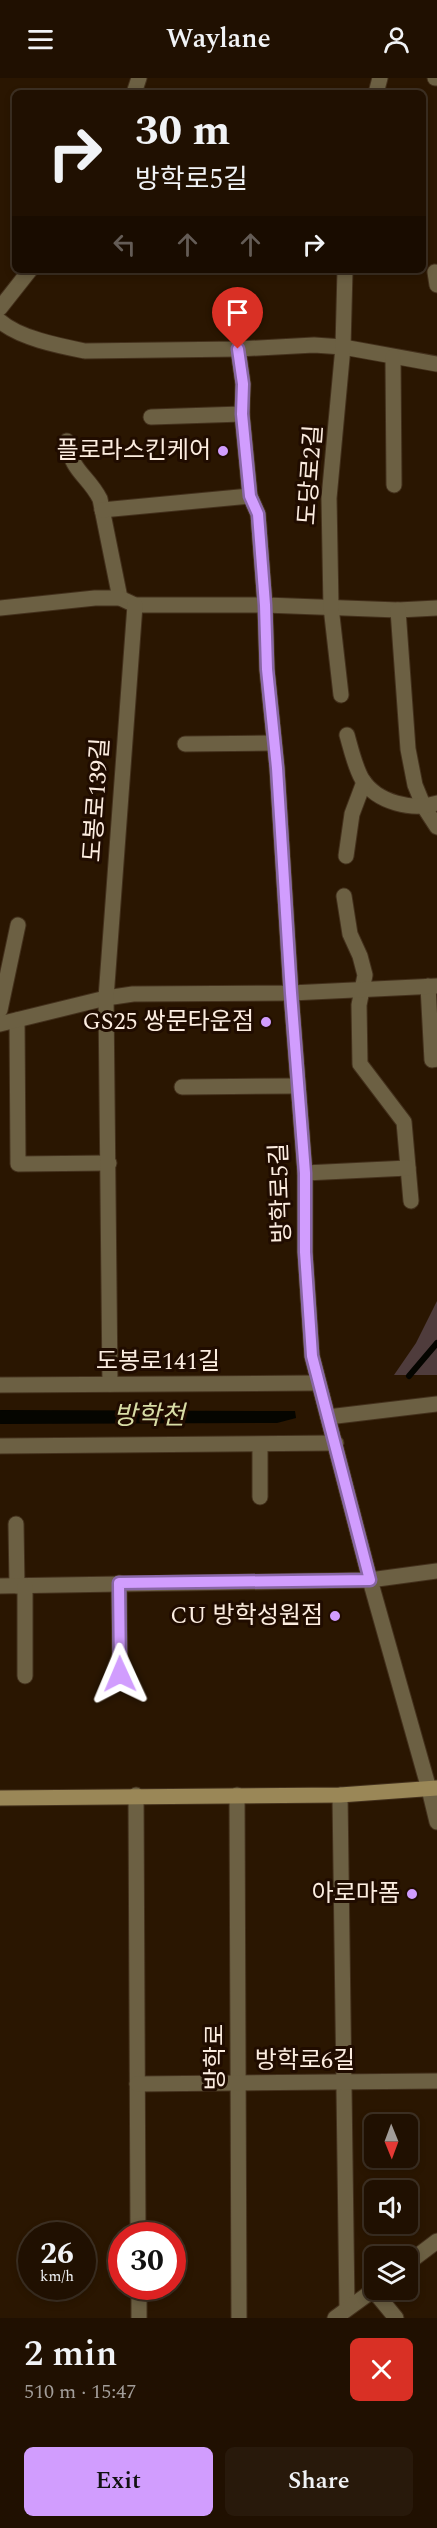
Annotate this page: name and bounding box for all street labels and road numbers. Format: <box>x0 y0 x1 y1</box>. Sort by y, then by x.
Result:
street label: 도당로2길 <box>290 424 332 526</box>
street label: 도봉로139길 <box>75 737 119 863</box>
street label: 방학로5길 <box>261 1142 301 1244</box>
street label: 도봉로141길 <box>96 1344 220 1380</box>
street label: 방학로 <box>198 2024 234 2090</box>
street label: 방학로6길 <box>255 2043 355 2079</box>

